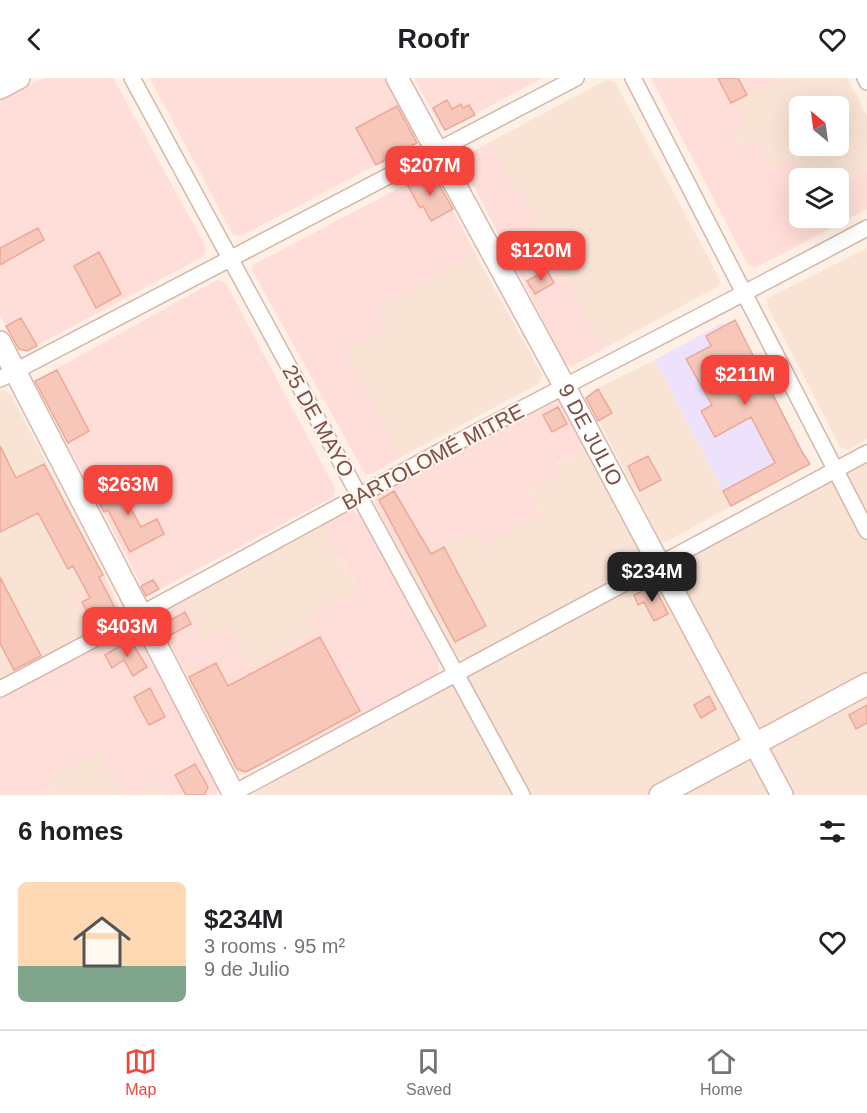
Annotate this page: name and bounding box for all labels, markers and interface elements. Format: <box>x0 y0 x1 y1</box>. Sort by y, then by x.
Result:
icon: back <box>18 23 51 56</box>
icon: heart <box>816 23 849 56</box>
text: Roofr <box>398 24 469 54</box>
north arrow <box>789 96 849 156</box>
map controls <box>789 96 849 228</box>
pin: $207M <box>388 146 472 197</box>
text: $207M <box>399 154 461 176</box>
button: layers <box>789 168 849 228</box>
pin: $120M <box>499 231 583 282</box>
text: $120M <box>510 239 572 261</box>
pin: $211M <box>703 355 787 406</box>
street label: 25 DE MAYO <box>278 361 359 481</box>
text: $211M <box>715 363 775 385</box>
street label: 9 DE JULIO <box>554 380 627 490</box>
street label: BARTOLOMÉ MITRE <box>338 399 527 514</box>
pin: $263M <box>86 465 170 516</box>
text: $263M <box>97 473 159 495</box>
pin: $234M <box>610 552 694 603</box>
text: $234M <box>621 560 683 582</box>
pin: $403M <box>85 607 169 658</box>
text: $403M <box>96 615 158 637</box>
icon: filters <box>816 815 849 848</box>
text: 6 homes <box>18 816 124 846</box>
text: $234M <box>204 904 284 934</box>
icon: home <box>66 906 138 978</box>
icon: heart <box>816 926 849 959</box>
text: 3 rooms · 95 m² <box>204 935 345 957</box>
text: 9 de Julio <box>204 958 290 980</box>
tab: Map <box>124 1045 157 1099</box>
tab: Saved <box>406 1045 451 1099</box>
tab: Home <box>700 1045 743 1099</box>

